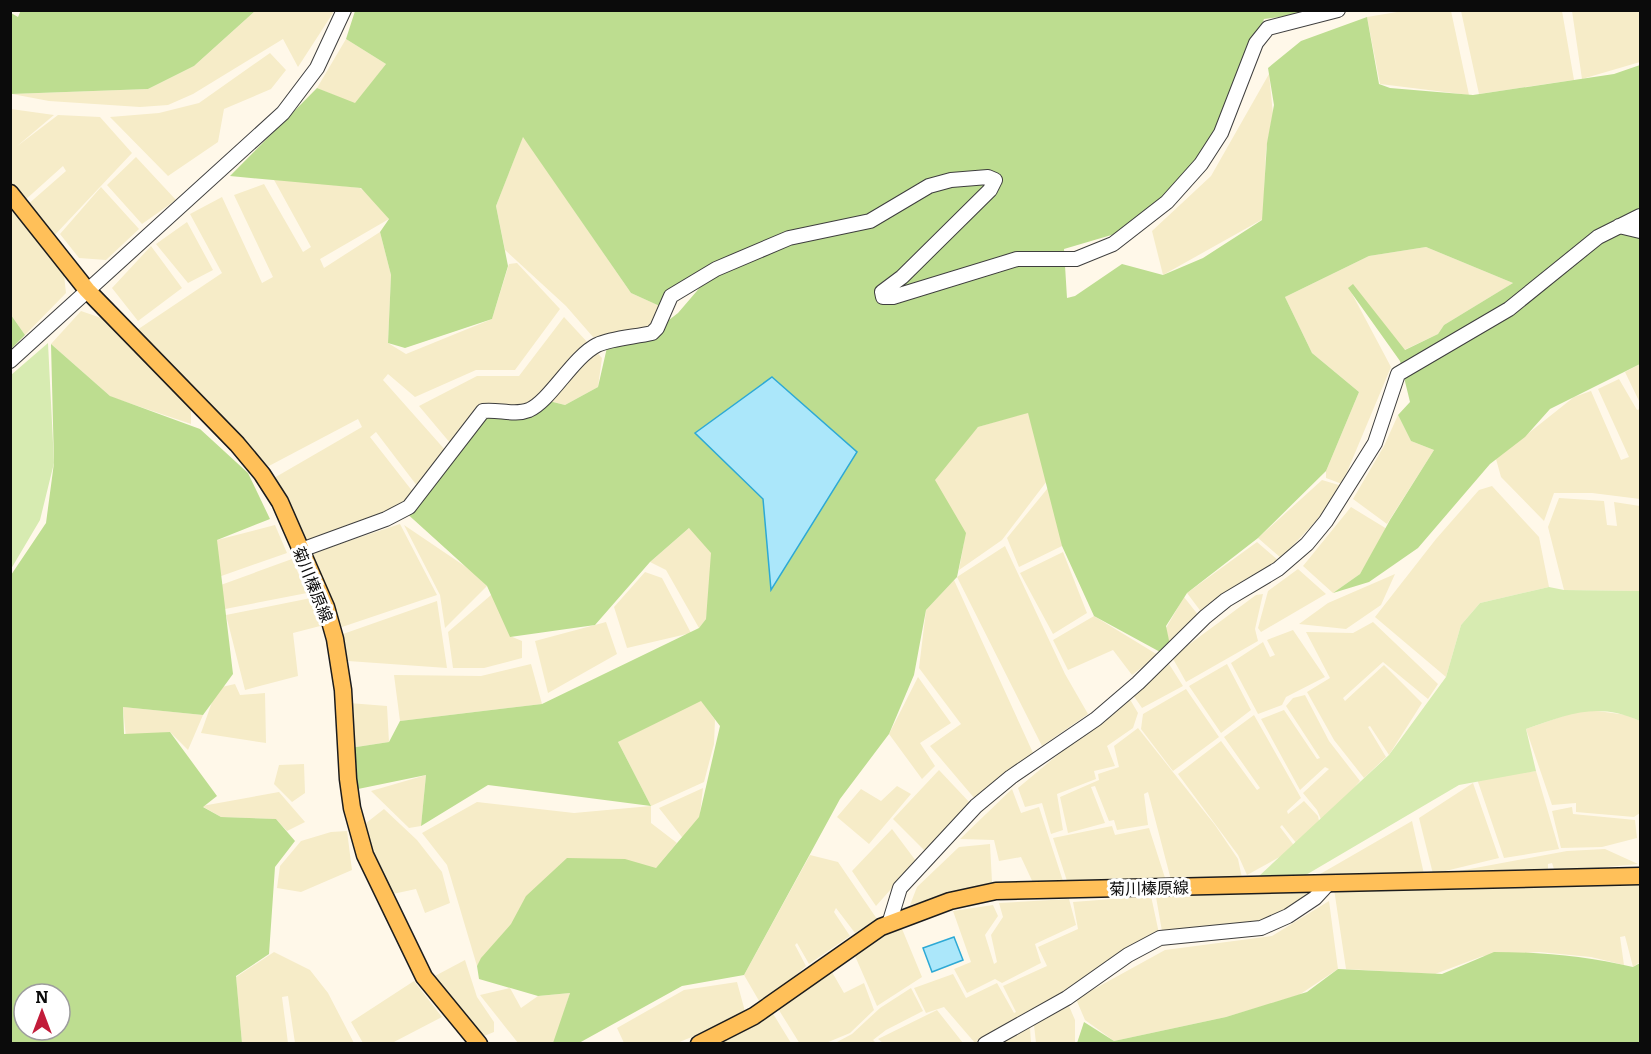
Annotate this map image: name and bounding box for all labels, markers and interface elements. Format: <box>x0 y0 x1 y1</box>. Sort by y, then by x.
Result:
street label: 菊川榛原線 <box>288 542 340 626</box>
street label: 菊川榛原線 <box>1109 874 1189 900</box>
north arrow <box>12 982 72 1042</box>
text: N <box>35 984 49 1008</box>

